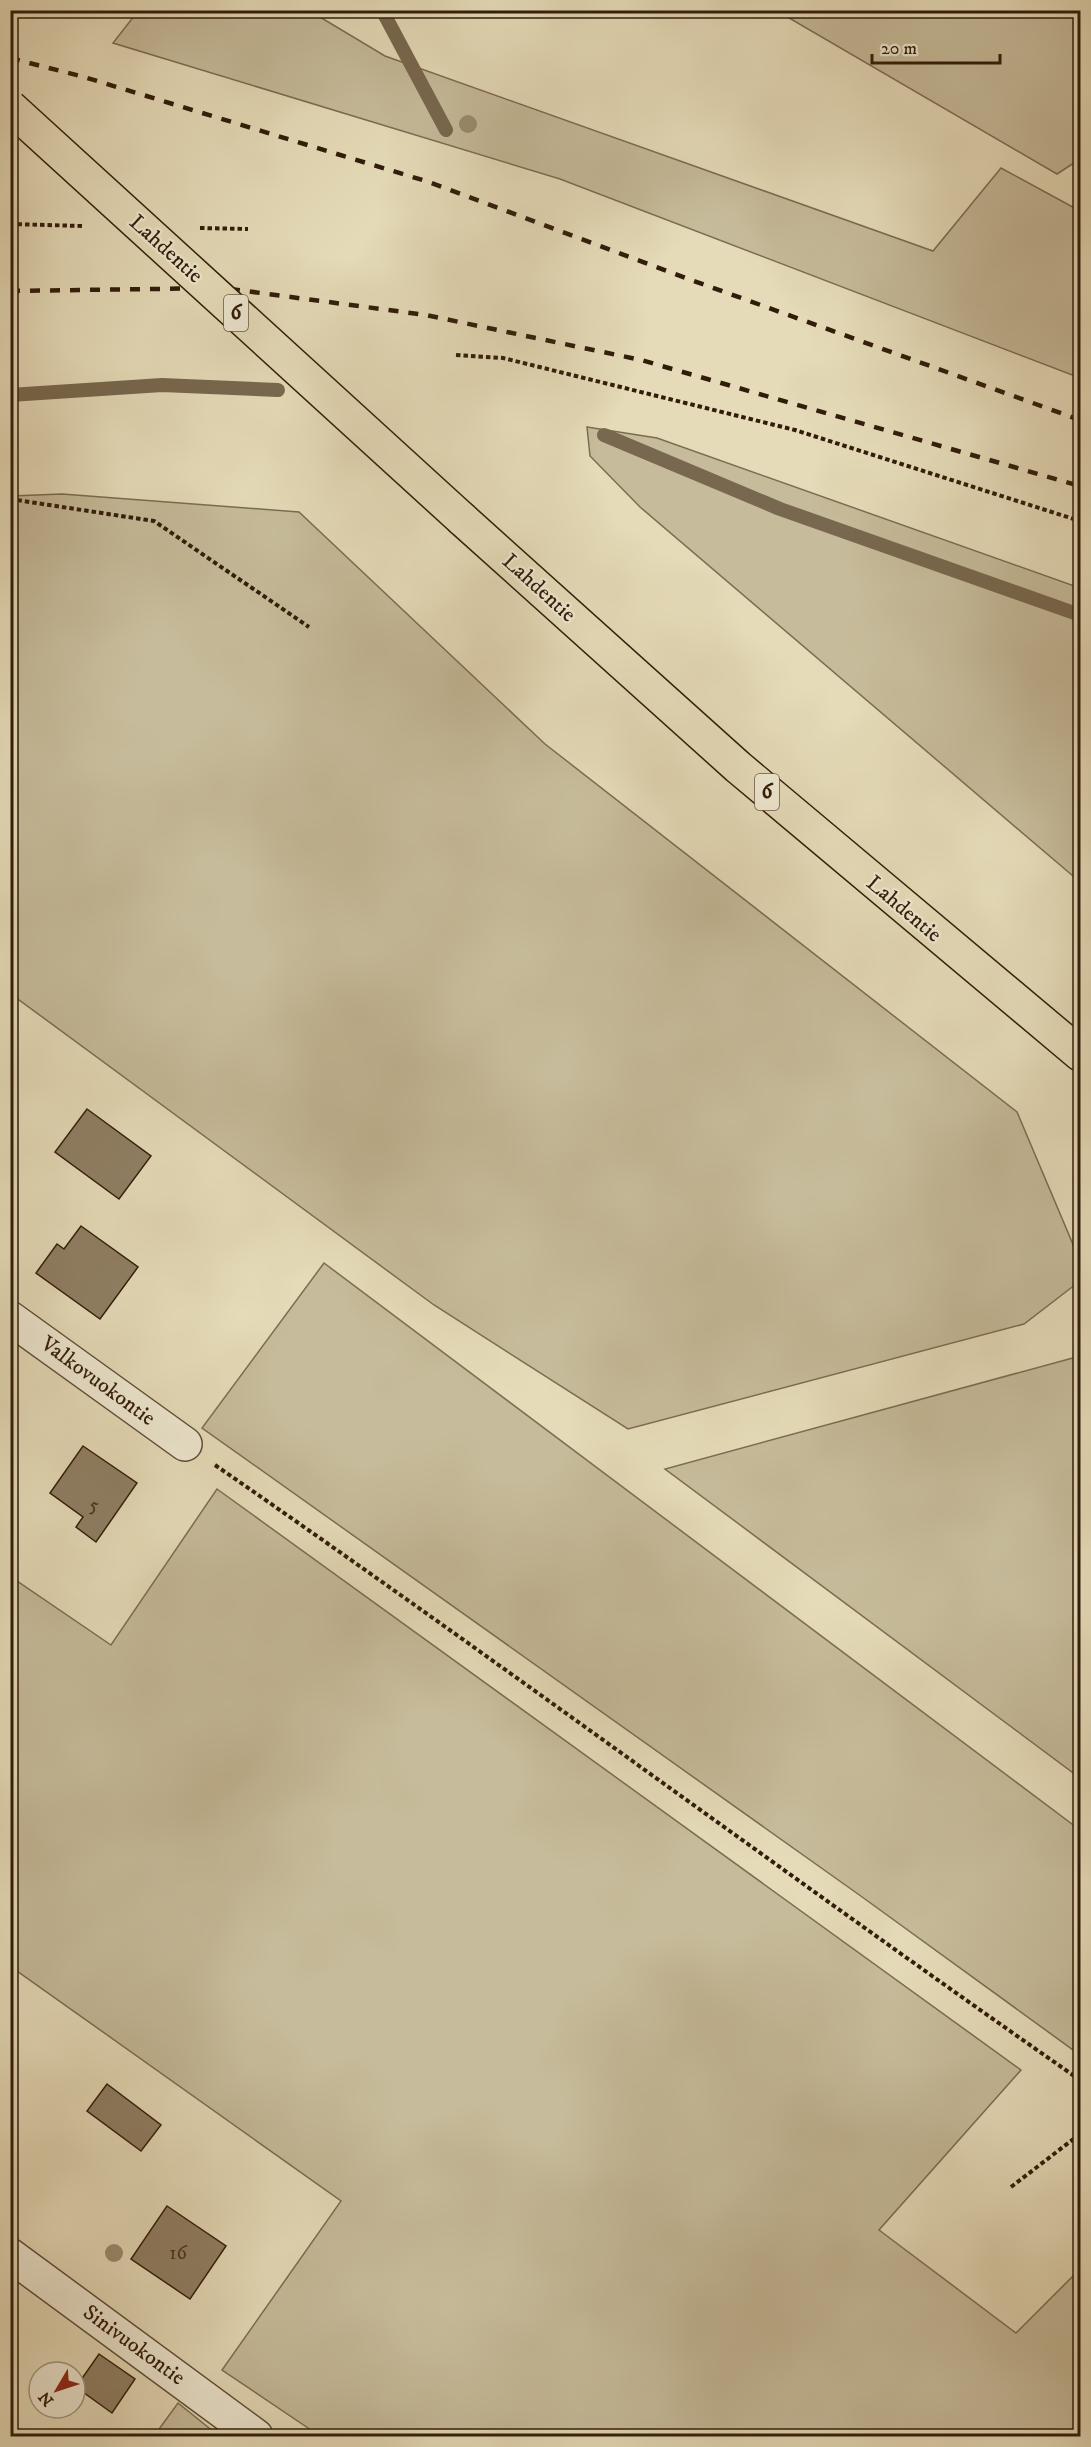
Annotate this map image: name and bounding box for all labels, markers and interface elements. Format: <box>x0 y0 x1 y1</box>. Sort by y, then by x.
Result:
scale bar <box>872 27 1000 65</box>
text: 20 m <box>881 38 917 60</box>
street label: Lahdentie <box>124 209 208 289</box>
road number: 6 <box>224 295 248 331</box>
street label: Lahdentie <box>497 548 581 628</box>
road number: 6 <box>755 774 779 810</box>
street label: Lahdentie <box>861 870 947 948</box>
street label: Valkovuokontie <box>34 1330 161 1432</box>
house number: 5 <box>89 1493 99 1518</box>
house number: 16 <box>169 2241 187 2266</box>
street label: Sinivuokontie <box>78 2299 190 2391</box>
north arrow <box>27 2360 87 2420</box>
text: N <box>34 2387 58 2410</box>

